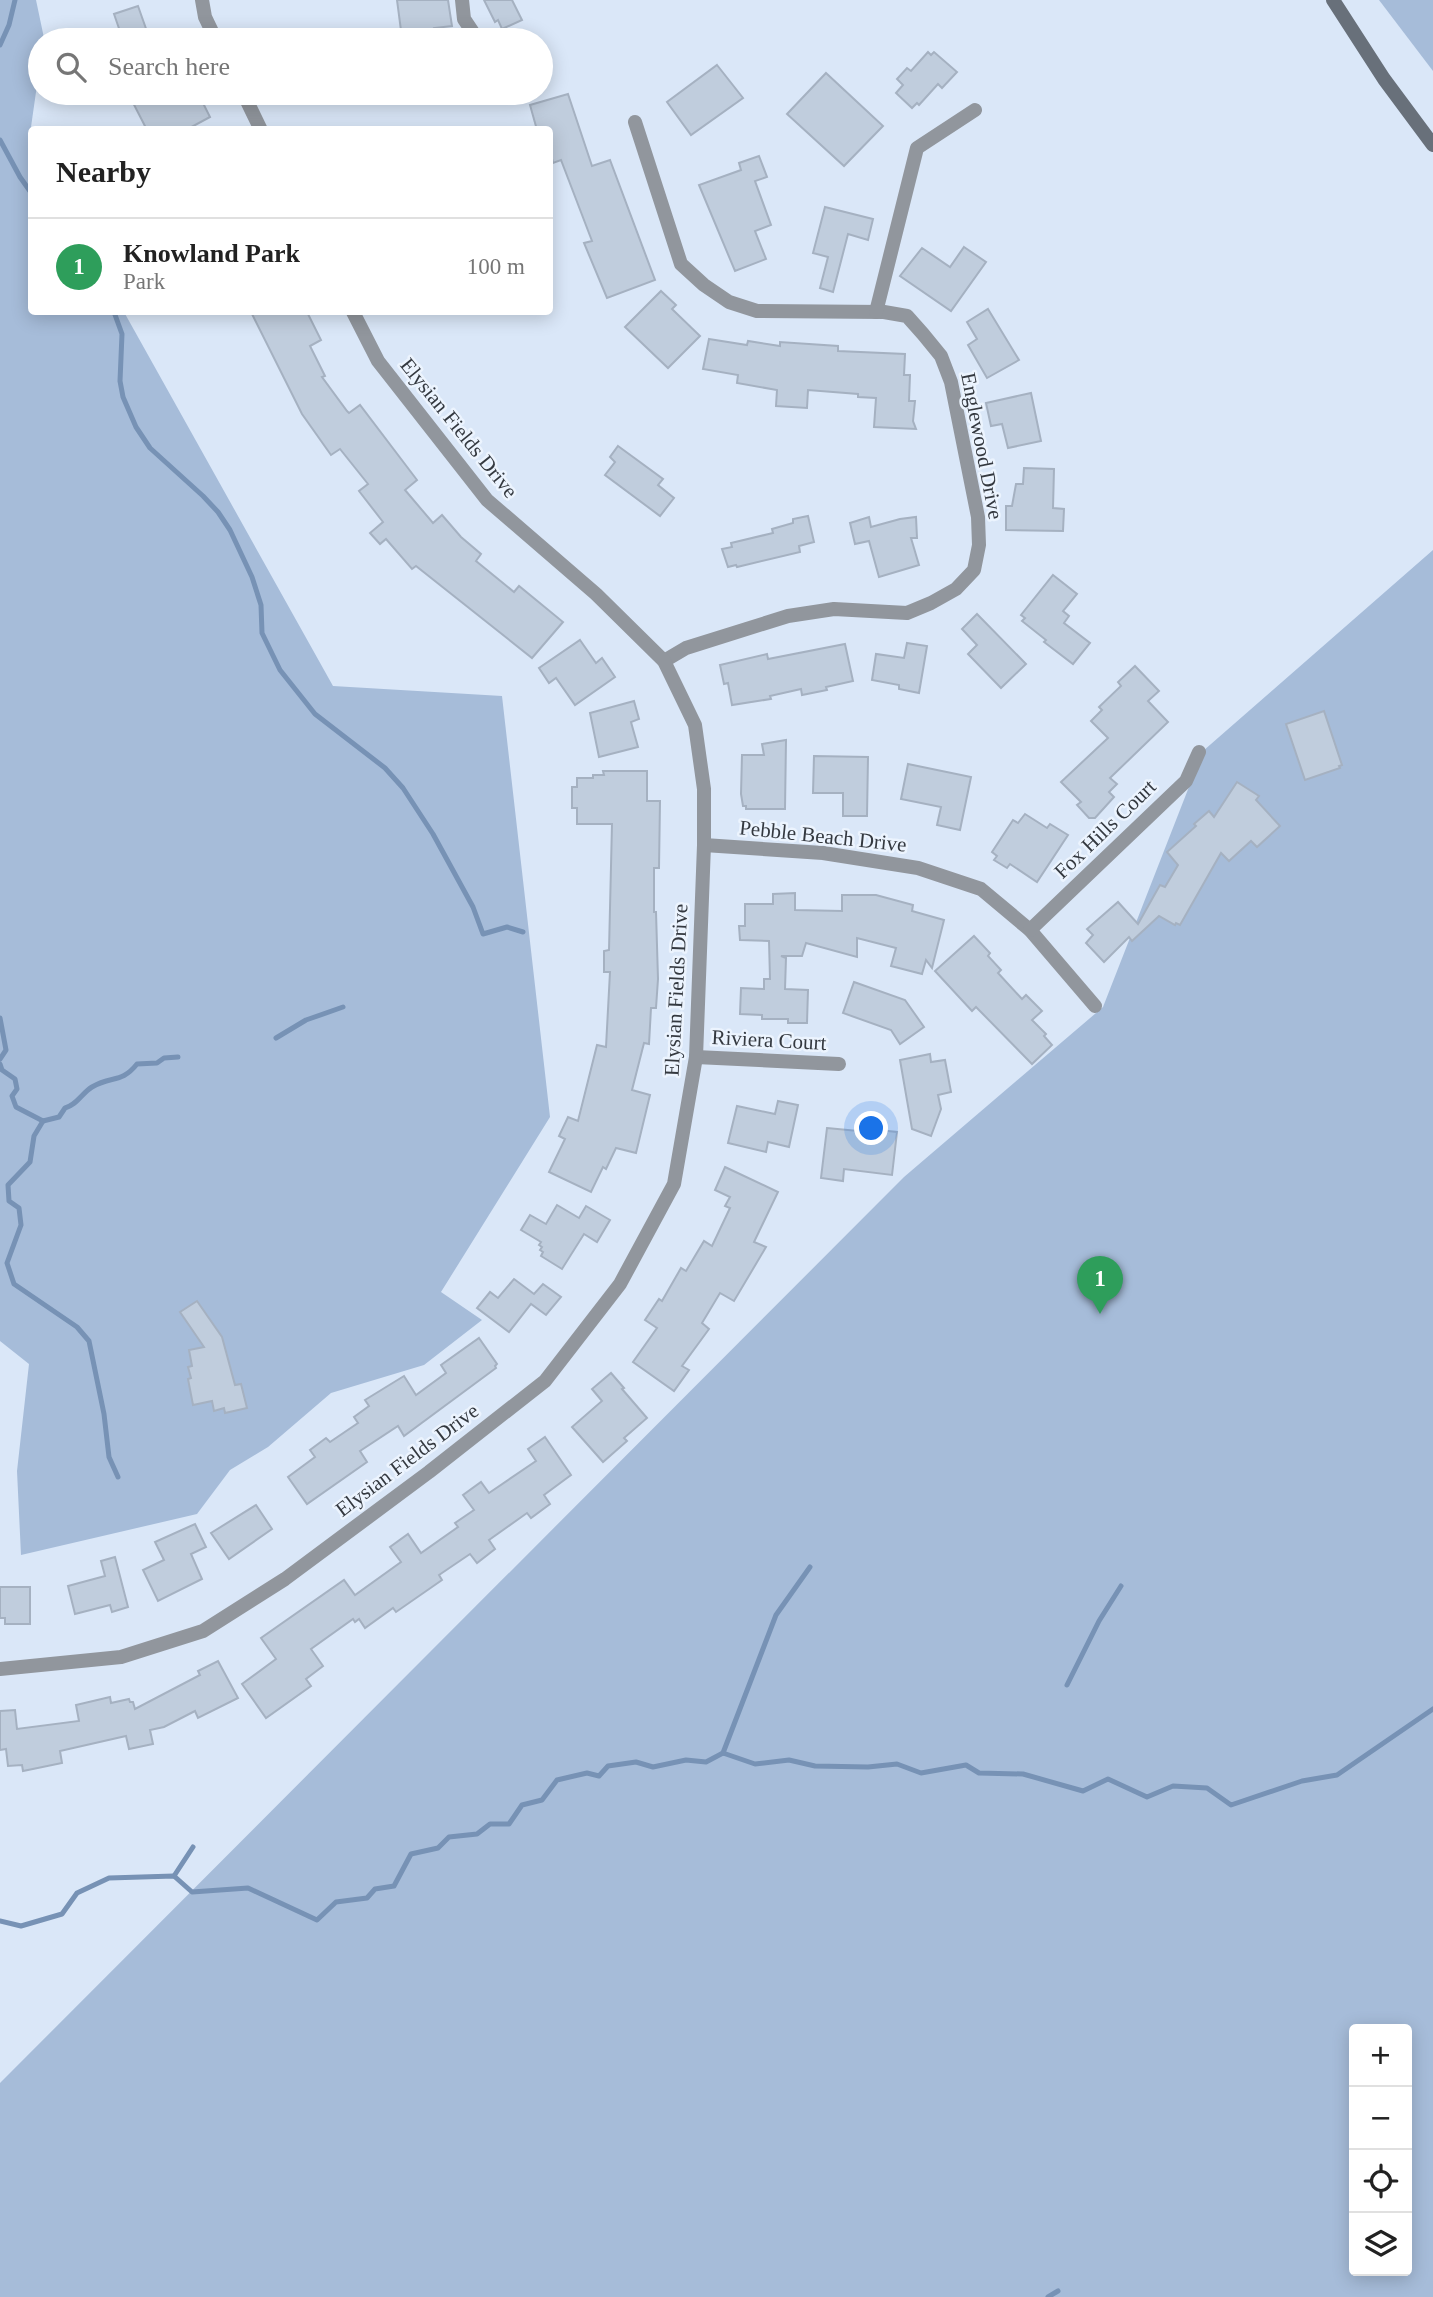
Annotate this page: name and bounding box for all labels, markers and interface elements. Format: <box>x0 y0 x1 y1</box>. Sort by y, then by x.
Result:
search box <box>28 28 553 105</box>
icon: search <box>52 48 90 86</box>
text: Search here <box>108 52 230 81</box>
text: Nearby <box>56 155 151 188</box>
text: Knowland Park <box>123 239 300 268</box>
text: 1 <box>73 254 85 279</box>
text: 100 m <box>467 254 525 279</box>
text: Park <box>123 269 165 294</box>
street label: Elysian Fields Drive <box>395 353 523 503</box>
street label: Englewood Drive <box>956 371 1008 521</box>
street label: Fox Hills Court <box>1049 774 1161 883</box>
street label: Pebble Beach Drive <box>738 815 908 857</box>
street label: Elysian Fields Drive <box>659 903 693 1077</box>
street label: Riviera Court <box>711 1025 827 1055</box>
your location <box>854 1111 888 1145</box>
pin: 1 <box>1077 1256 1123 1314</box>
street label: Elysian Fields Drive <box>331 1398 483 1522</box>
map controls <box>1349 2024 1412 2276</box>
button: + <box>1349 2024 1412 2087</box>
button: − <box>1349 2087 1412 2150</box>
button: locate <box>1349 2150 1412 2213</box>
button: layers <box>1349 2213 1412 2276</box>

